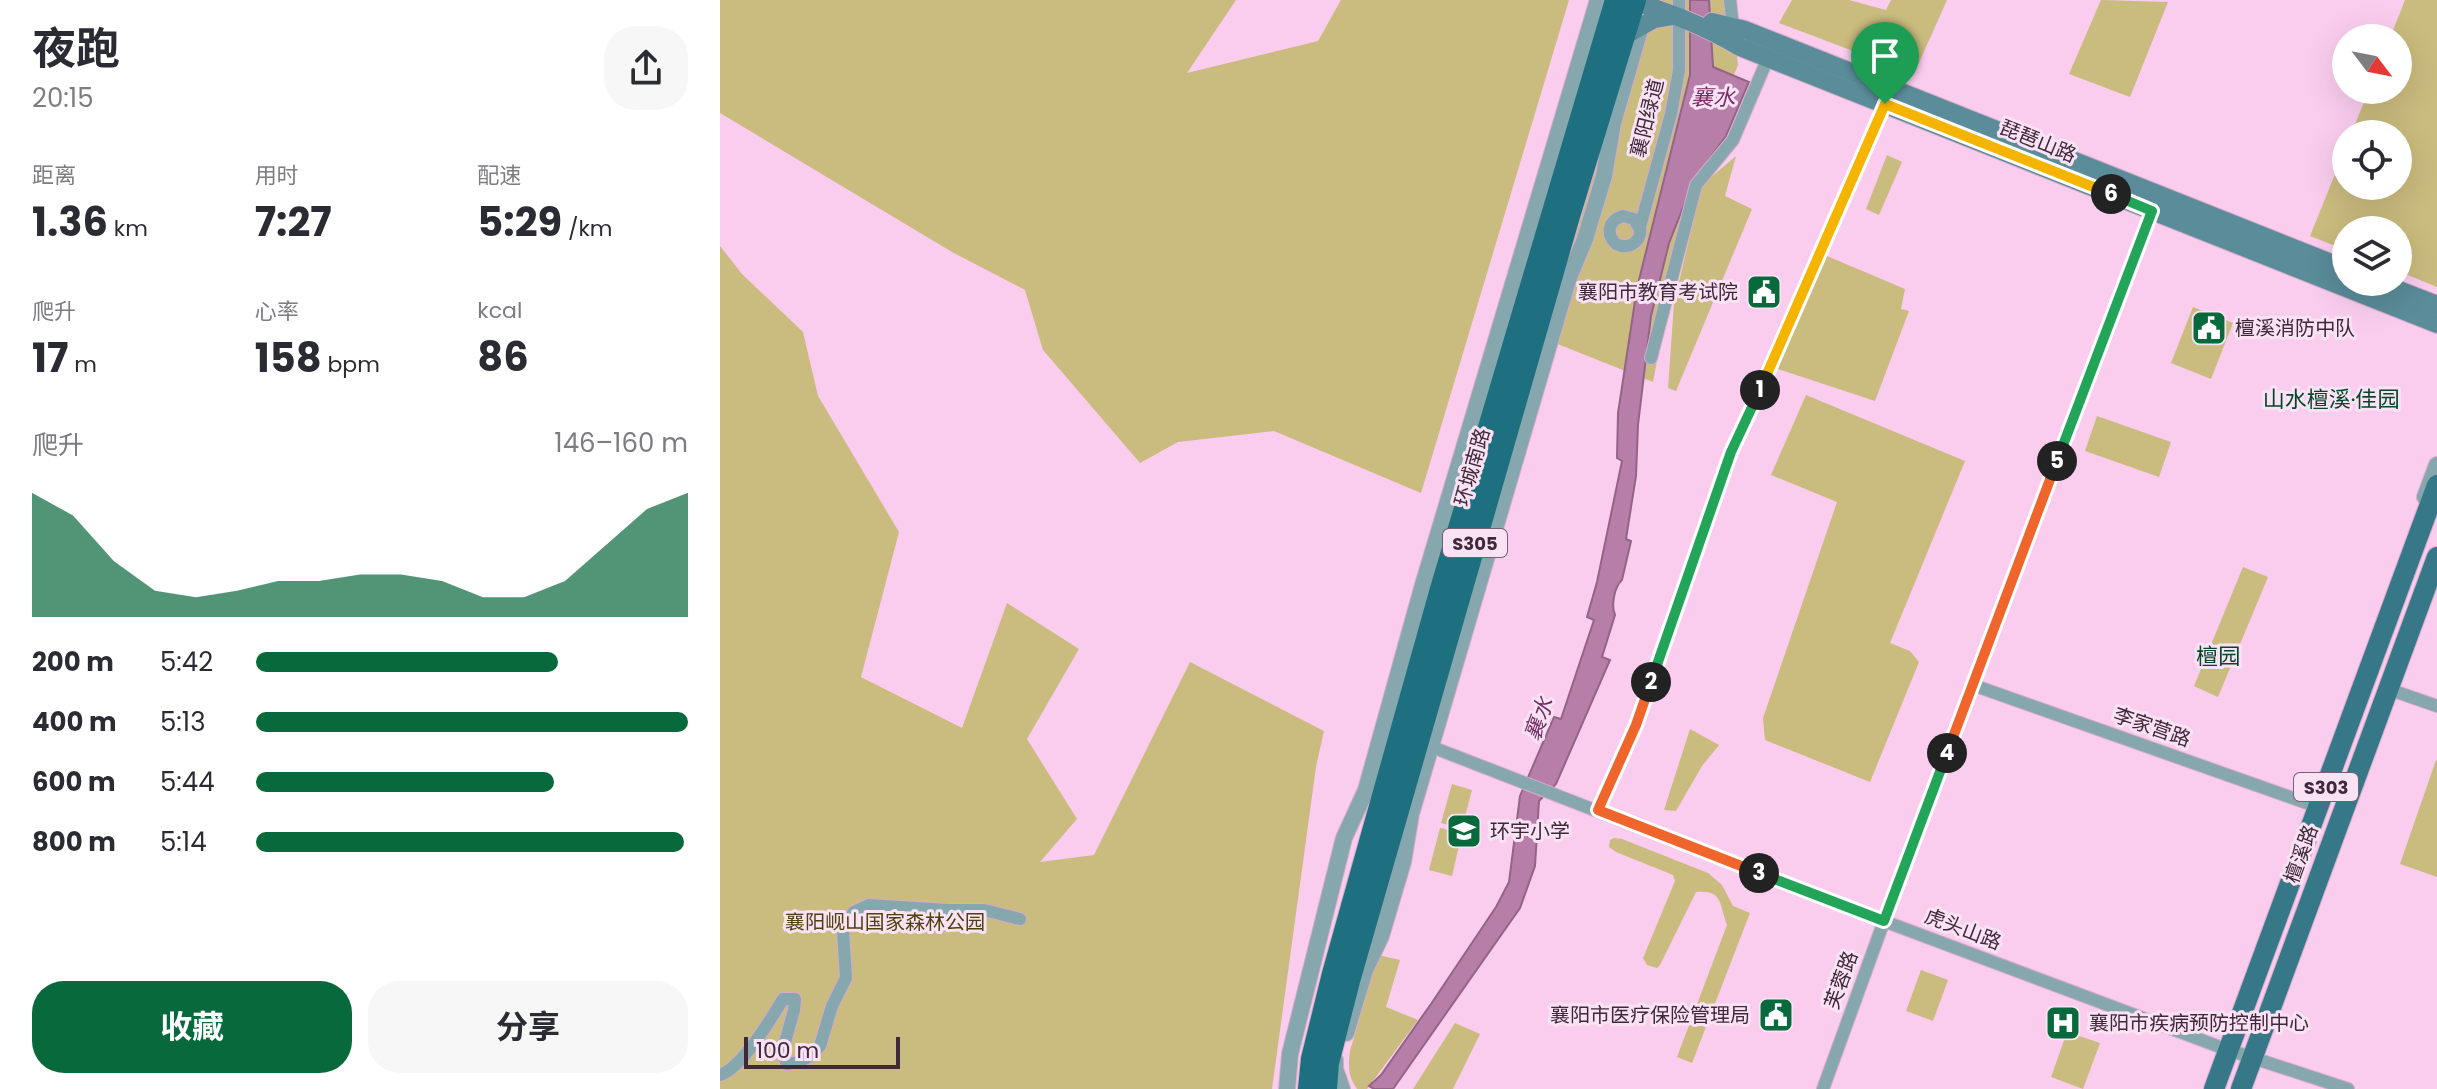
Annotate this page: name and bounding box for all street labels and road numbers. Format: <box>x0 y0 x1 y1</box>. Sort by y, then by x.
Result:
street label: 襄阳绿道 <box>1624 76 1670 160</box>
street label: 琵琶山路 <box>1996 113 2080 169</box>
street label: 环城南路 <box>1448 425 1496 509</box>
road number: S305 <box>1443 529 1507 557</box>
street label: 李家营路 <box>2110 701 2194 753</box>
road number: S303 <box>2294 773 2358 801</box>
street label: 檀溪路 <box>2278 821 2324 887</box>
street label: 虎头山路 <box>1921 902 2005 956</box>
street label: 芙蓉路 <box>1818 947 1864 1013</box>

